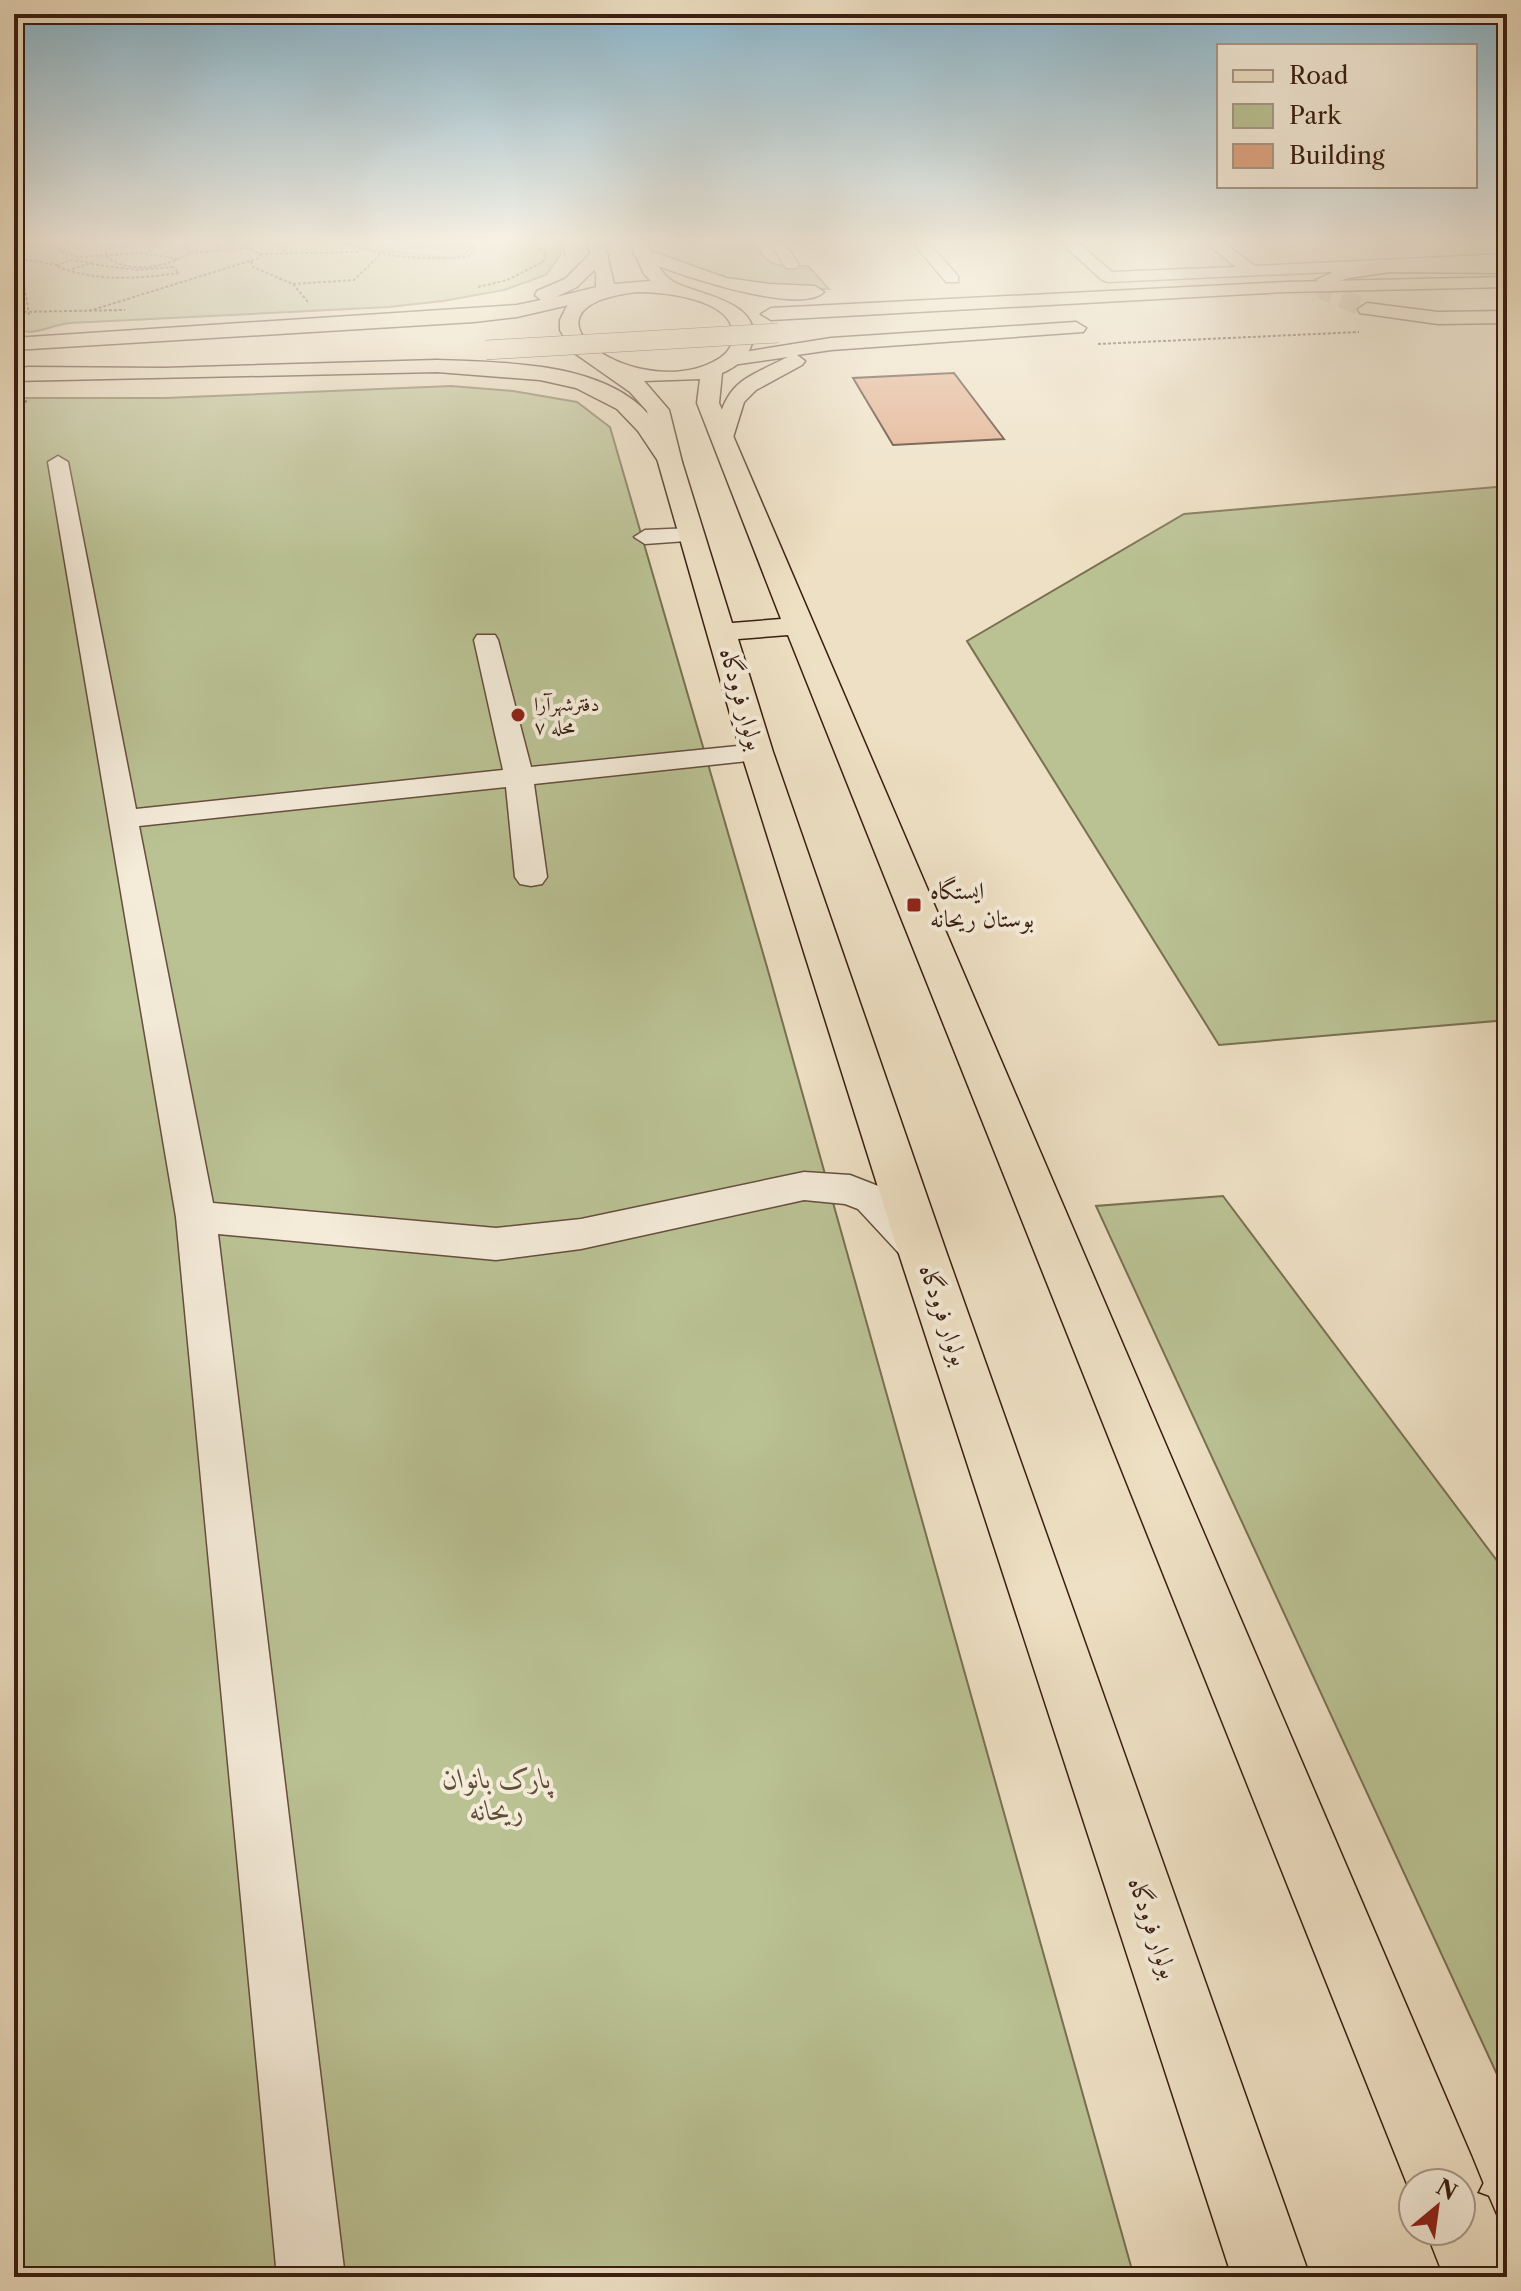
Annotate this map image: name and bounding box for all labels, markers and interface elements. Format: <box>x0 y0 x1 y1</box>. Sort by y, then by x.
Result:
legend <box>1217 44 1477 188</box>
text: Road <box>1289 61 1349 90</box>
text: Park <box>1289 101 1342 130</box>
text: Building <box>1289 141 1385 170</box>
street label: بولوار فرودگاه <box>713 644 771 754</box>
place label: دفترشهرآرا محله ۷ <box>534 692 599 739</box>
marker: دفترشهرآرا محله ۷ <box>509 706 527 724</box>
place label: ایستگاه بوستان ریحانه <box>930 876 1034 934</box>
marker: ایستگاه بوستان ریحانه <box>905 896 923 914</box>
street label: بولوار فرودگاه <box>913 1260 975 1370</box>
park label: پارک بانوان ریحانه <box>442 1761 554 1827</box>
street label: بولوار فرودگاه <box>1122 1873 1184 1983</box>
north arrow <box>1397 2167 1477 2247</box>
text: N <box>1432 2174 1461 2206</box>

